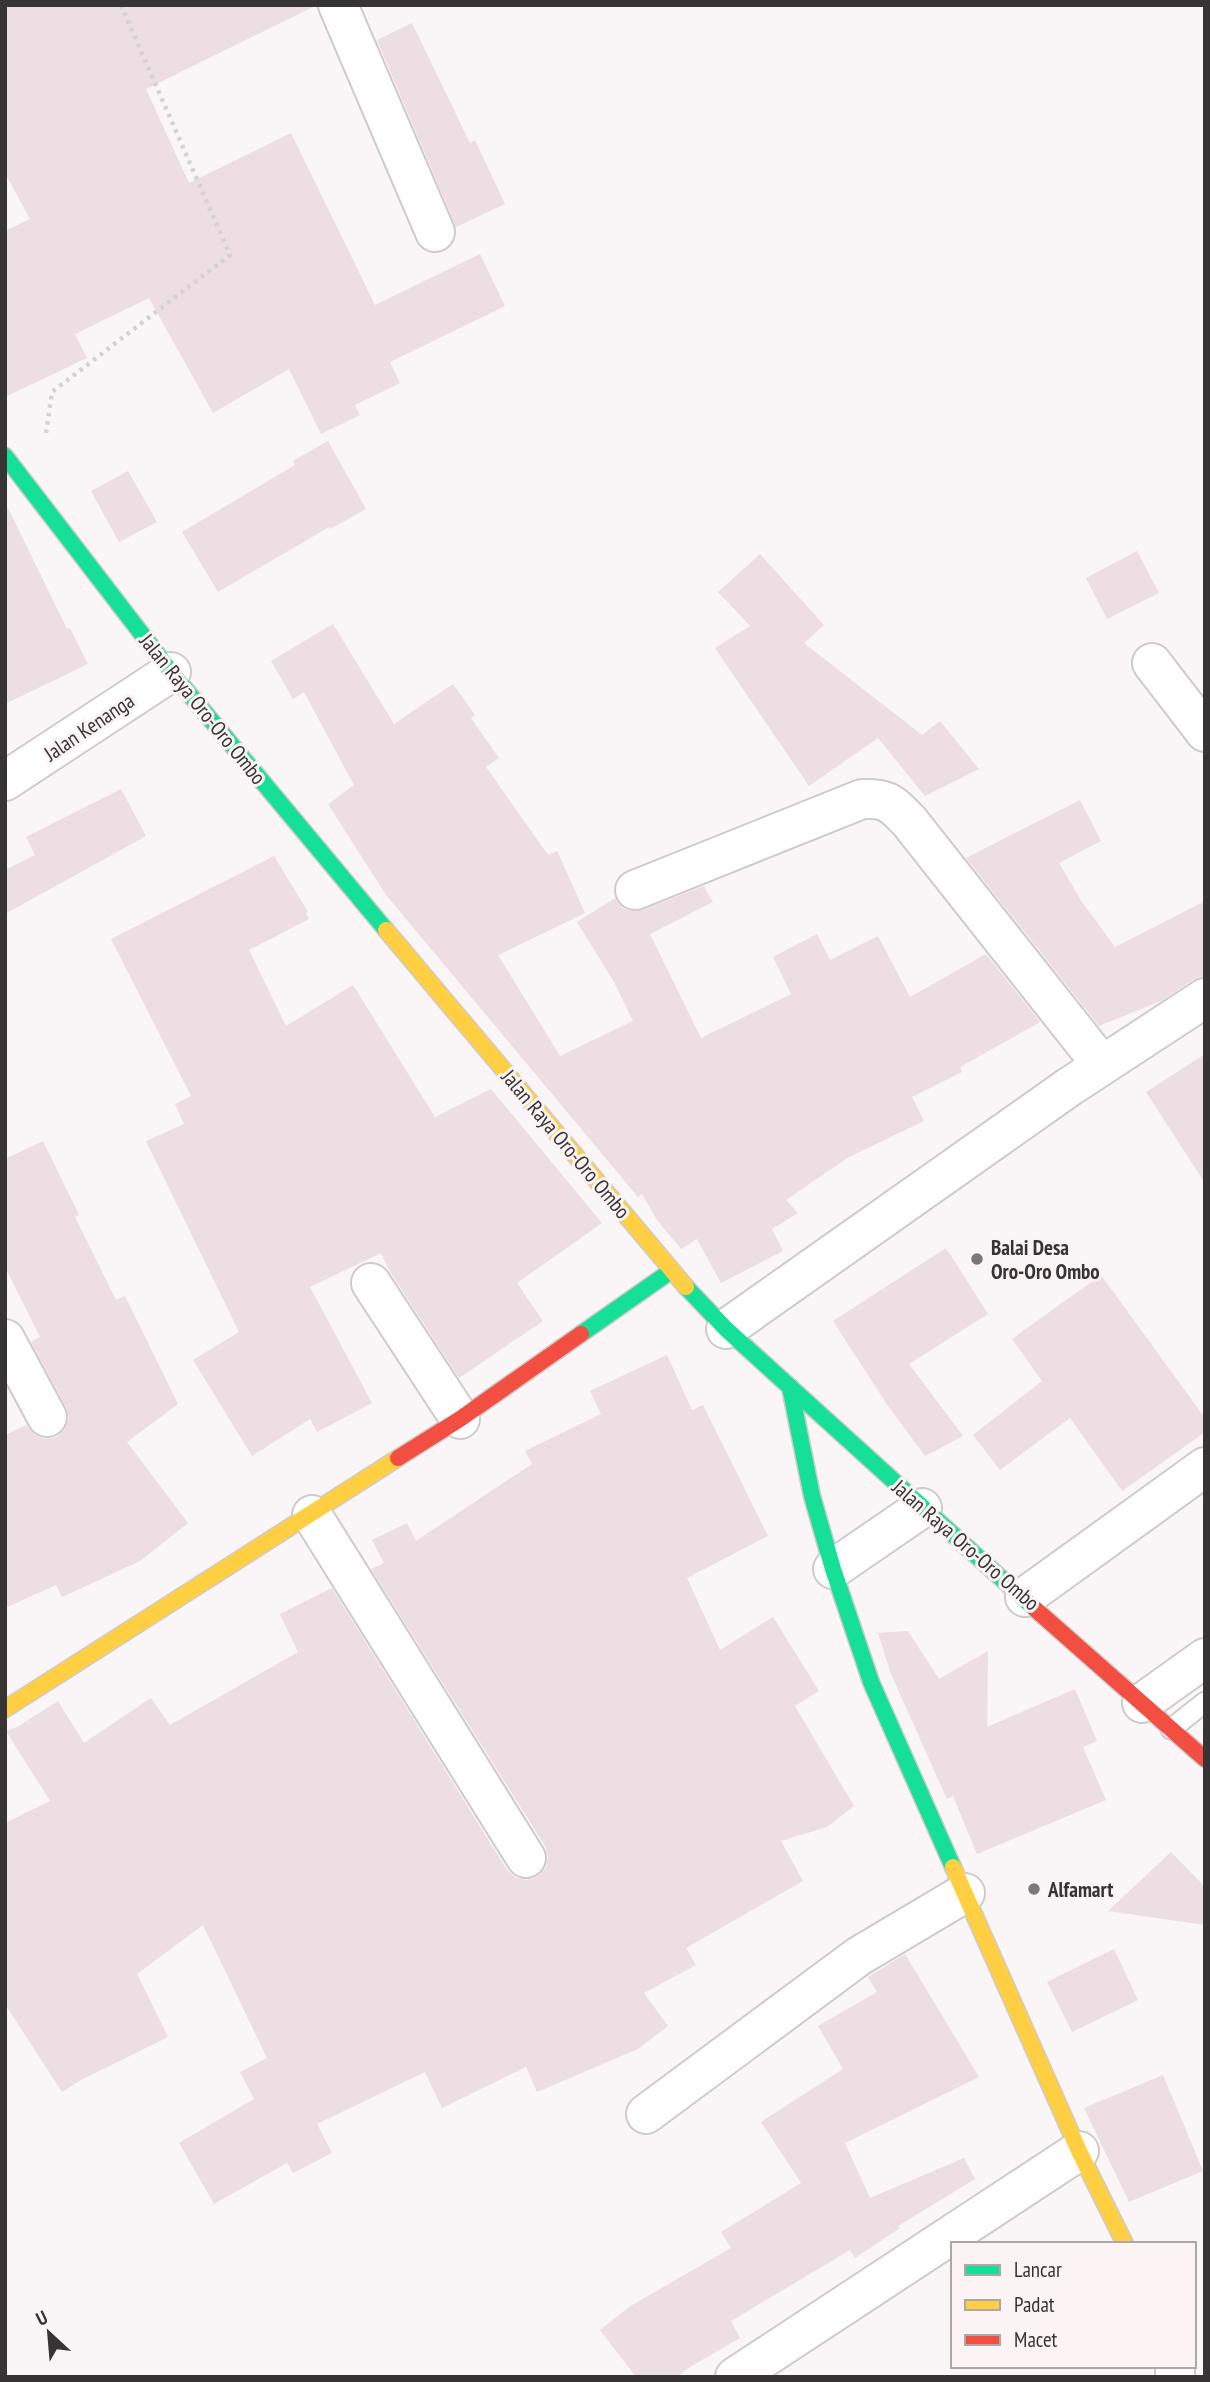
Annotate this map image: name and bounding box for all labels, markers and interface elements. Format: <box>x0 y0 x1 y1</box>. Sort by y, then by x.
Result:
street label: Jalan Raya Oro-Oro Ombo <box>133 627 272 790</box>
street label: Jalan Kenanga <box>38 687 139 768</box>
street label: Jalan Raya Oro-Oro Ombo <box>495 1063 636 1224</box>
place label: Balai Desa Oro-Oro Ombo <box>991 1234 1100 1285</box>
marker: Balai Desa Oro-Oro Ombo <box>969 1251 985 1267</box>
street label: Jalan Raya Oro-Oro Ombo <box>886 1473 1045 1616</box>
place label: Alfamart <box>1047 1876 1113 1903</box>
marker: Alfamart <box>1026 1881 1042 1897</box>
legend <box>951 2242 1196 2368</box>
text: Lancar <box>1014 2256 1062 2283</box>
text: Padat <box>1014 2291 1055 2318</box>
north arrow <box>14 2298 84 2368</box>
text: U <box>32 2305 51 2331</box>
text: Macet <box>1014 2326 1058 2353</box>

